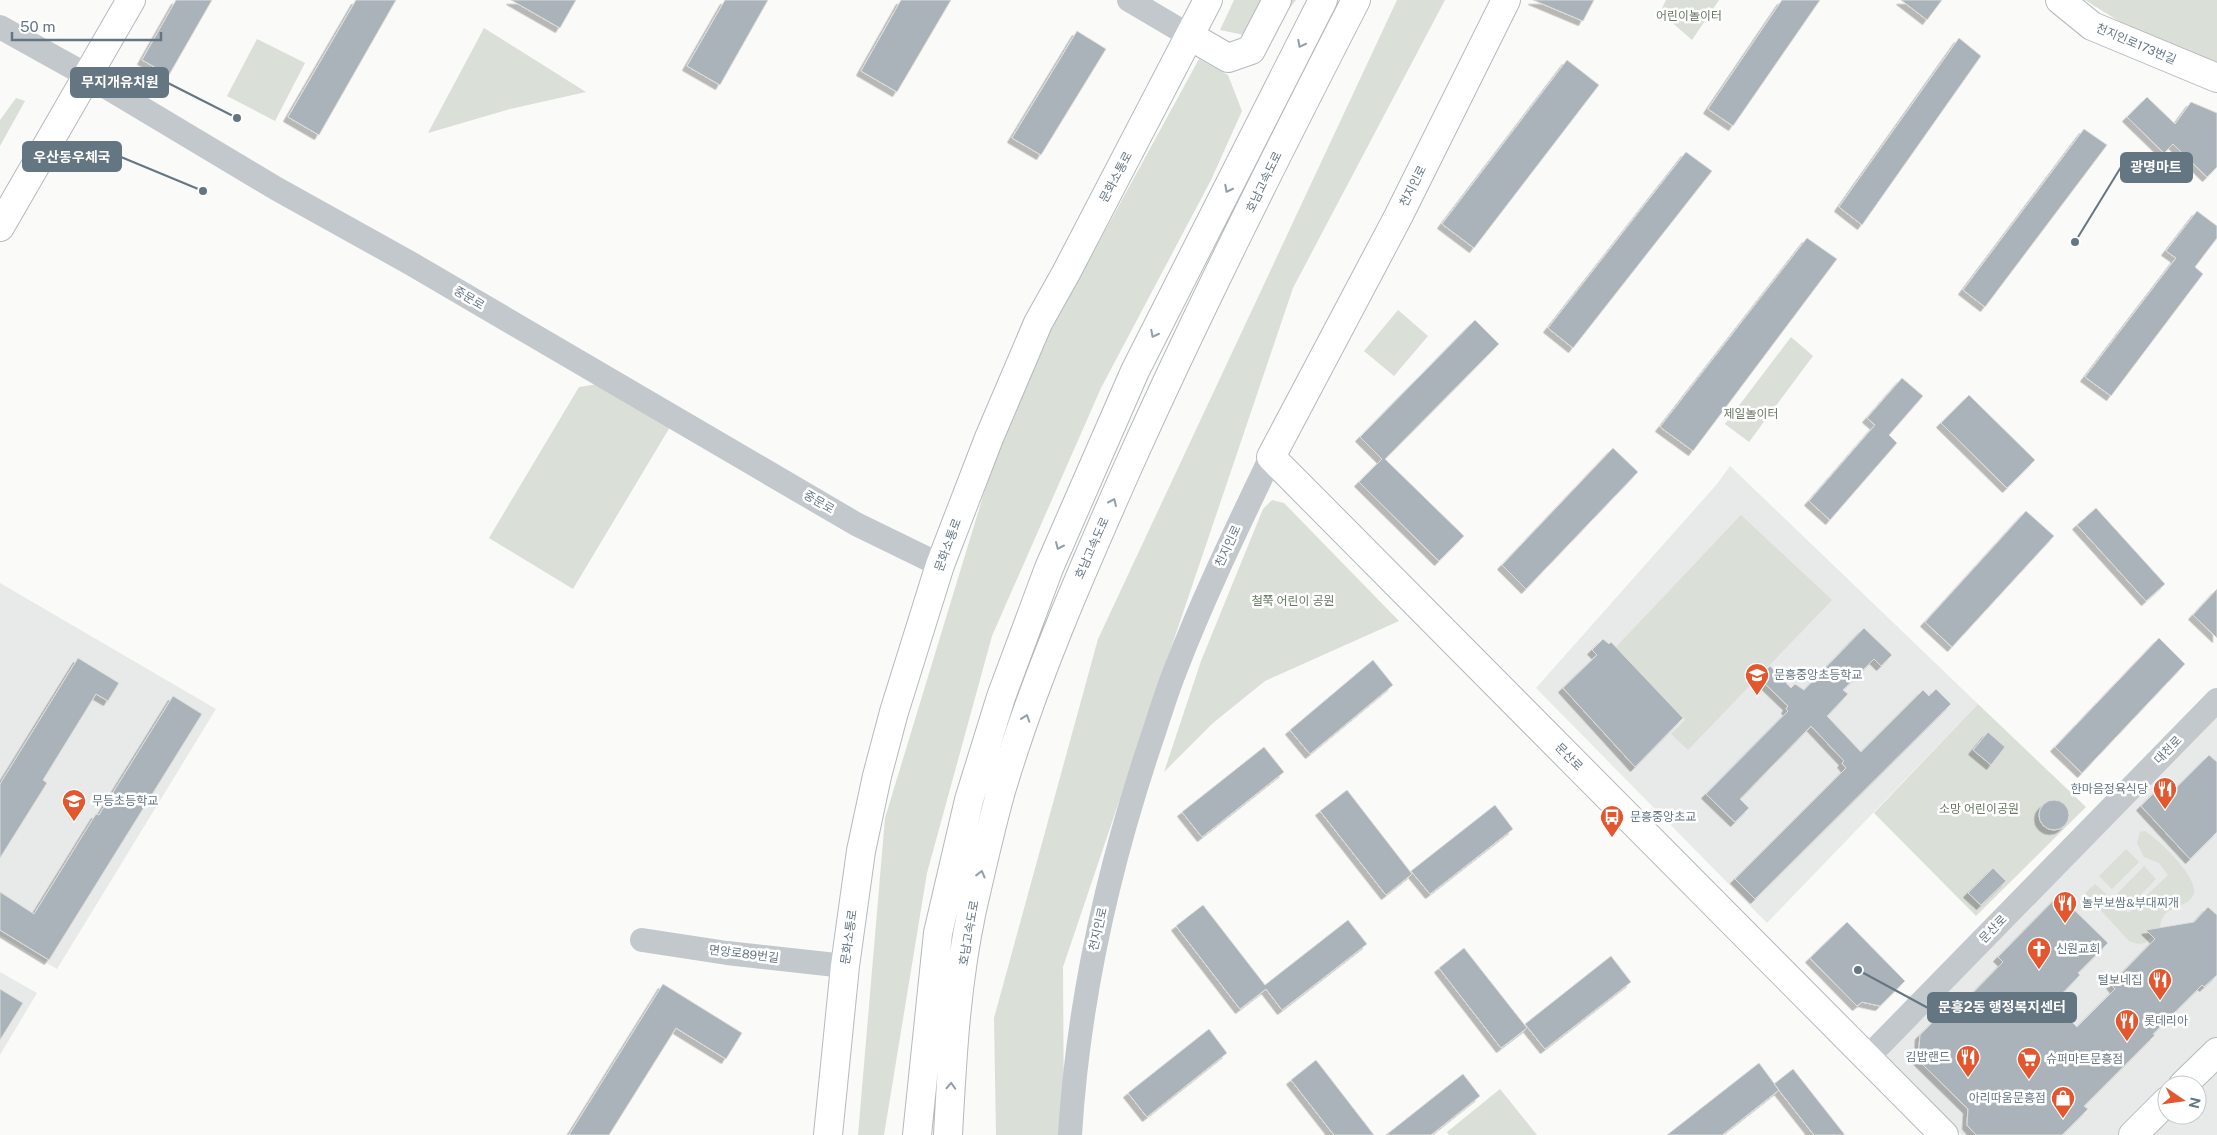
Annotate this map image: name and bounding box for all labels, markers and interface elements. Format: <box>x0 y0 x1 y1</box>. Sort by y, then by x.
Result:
park label: 어린이놀이터 <box>1656 9 1722 23</box>
scale bar <box>12 10 161 42</box>
text: 50 m <box>20 18 55 35</box>
street label: 천지인로173번길 <box>2094 21 2178 67</box>
one-way arrow <box>1297 38 1307 47</box>
callout: 무지개유치원 <box>71 68 168 97</box>
text: 무지개유치원 <box>81 74 159 90</box>
callout: 우산동우체국 <box>23 142 121 171</box>
text: 우산동우체국 <box>33 149 111 165</box>
street label: 문화소통로 <box>1097 149 1135 205</box>
street label: 호남고속도로 <box>1243 149 1285 215</box>
callout: 광명마트 <box>2121 153 2192 182</box>
text: 광명마트 <box>2130 159 2182 175</box>
street label: 천지인로 <box>1397 163 1429 209</box>
one-way arrow <box>1224 183 1234 192</box>
street label: 중문로 <box>451 283 487 313</box>
one-way arrow <box>1150 328 1160 337</box>
park label: 제일놀이터 <box>1723 407 1779 421</box>
street label: 중문로 <box>801 488 837 516</box>
one-way arrow <box>1106 498 1117 507</box>
street label: 호남고속도로 <box>1072 515 1112 581</box>
street label: 문화소통로 <box>932 517 964 573</box>
street label: 천지인로 <box>1212 523 1244 569</box>
one-way arrow <box>1054 541 1065 550</box>
park label: 철쭉 어린이 공원 <box>1251 594 1335 608</box>
school or university icon: 문흥중앙초등학교 <box>1744 662 1770 696</box>
place label: 문흥중앙초등학교 <box>1774 668 1862 682</box>
one-way arrow <box>1020 714 1030 723</box>
street label: 대천로 <box>2151 733 2185 767</box>
street label: 문산로 <box>1552 740 1586 774</box>
restaurant icon: 한마음정육식당 <box>2152 776 2178 810</box>
place label: 한마음정육식당 <box>2071 782 2148 796</box>
school or university icon: 무등초등학교 <box>61 788 87 822</box>
place label: 무등초등학교 <box>92 794 158 808</box>
park label: 소망 어린이공원 <box>1939 802 2019 816</box>
bus stop icon: 문흥중앙초교 <box>1599 804 1625 838</box>
place label: 문흥중앙초교 <box>1630 810 1696 824</box>
one-way arrow <box>975 869 986 878</box>
restaurant icon: 놀부보쌈&부대찌개 <box>2052 890 2078 924</box>
place label: 놀부보쌈&부대찌개 <box>2082 896 2179 910</box>
street label: 호남고속도로 <box>956 899 982 967</box>
street label: 천지인로 <box>1086 906 1110 952</box>
street label: 문화소통로 <box>838 909 860 965</box>
street label: 문산로 <box>1976 912 2010 946</box>
church icon: 신원교회 <box>2026 936 2052 970</box>
place label: 신원교회 <box>2056 942 2100 956</box>
street label: 면앙로89번길 <box>708 943 780 965</box>
restaurant icon: 털보네집 <box>2147 967 2173 1001</box>
place label: 털보네집 <box>2098 973 2142 987</box>
callout: 문흥2동 행정복지센터 <box>1928 993 2076 1022</box>
text: 문흥2동 행정복지센터 <box>1938 999 2066 1015</box>
restaurant icon: 롯데리아 <box>2114 1008 2140 1042</box>
place label: 롯데리아 <box>2144 1014 2188 1028</box>
restaurant icon: 김밥랜드 <box>1955 1044 1981 1078</box>
supermarket icon: 슈퍼마트문흥점 <box>2016 1046 2042 1080</box>
place label: 김밥랜드 <box>1906 1050 1950 1064</box>
place label: 슈퍼마트문흥점 <box>2046 1052 2123 1066</box>
north arrow <box>2157 1075 2207 1125</box>
one-way arrow <box>945 1082 956 1090</box>
shop icon: 아리따움문흥점 <box>2050 1085 2076 1119</box>
place label: 아리따움문흥점 <box>1969 1091 2046 1105</box>
text: N <box>2186 1096 2204 1110</box>

